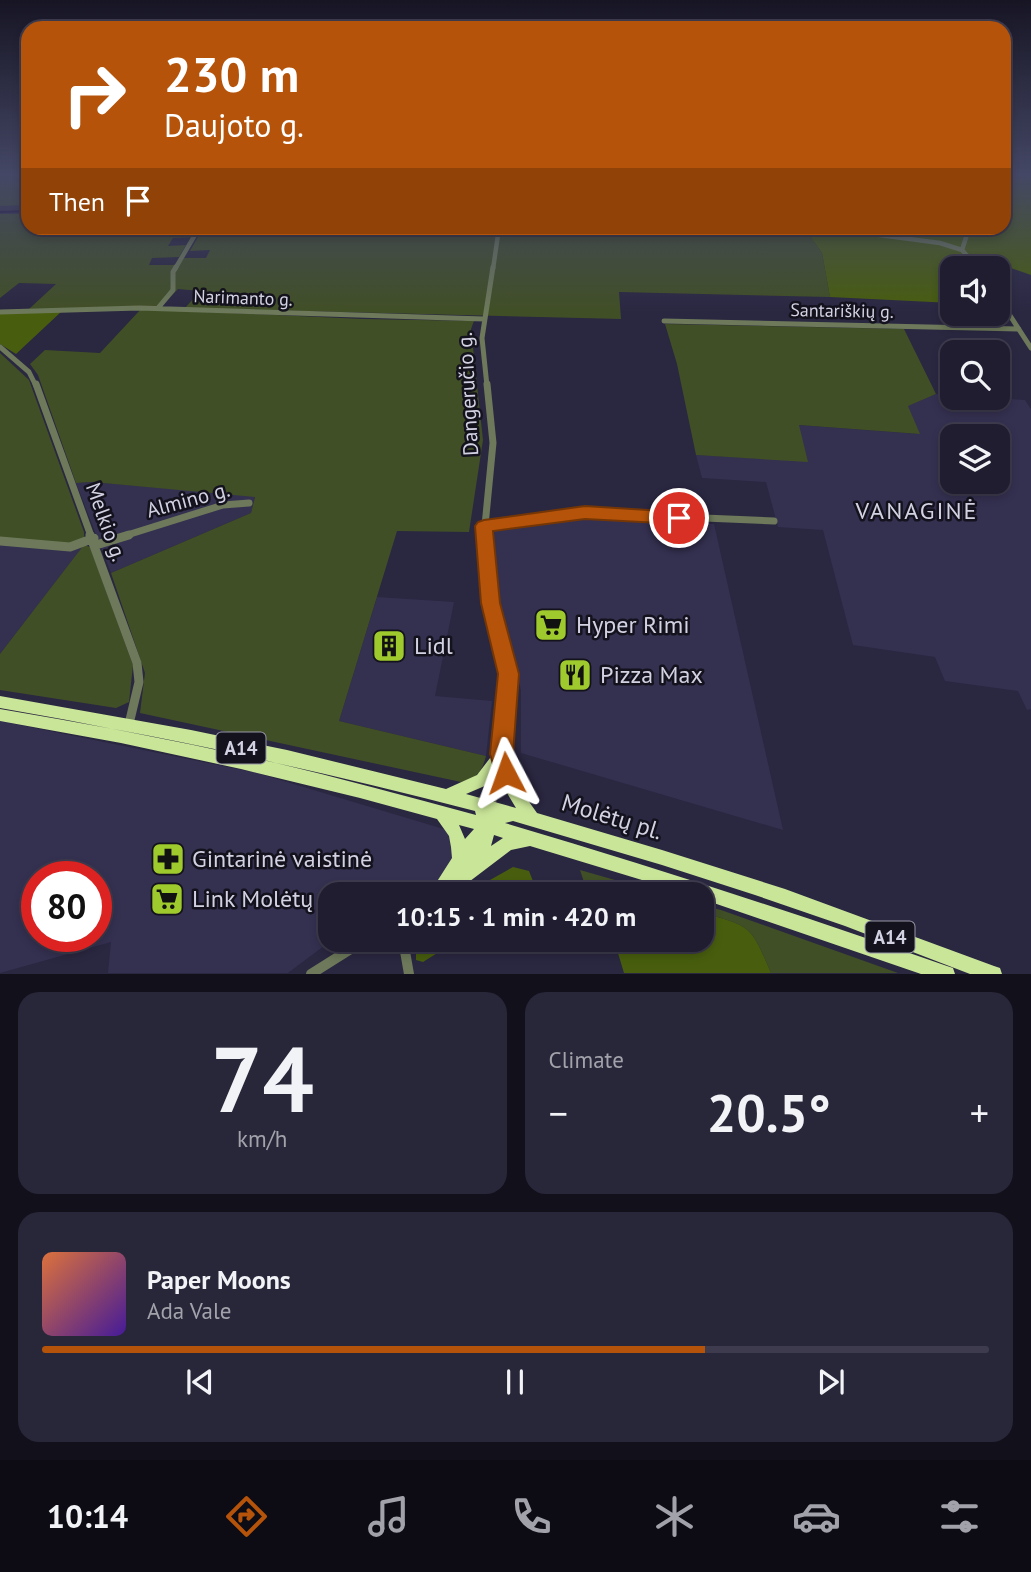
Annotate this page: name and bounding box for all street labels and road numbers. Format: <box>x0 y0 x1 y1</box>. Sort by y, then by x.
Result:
street label: Narimanto g. <box>193 284 293 311</box>
street label: Santariškių g. <box>790 298 894 323</box>
street label: Dangeručio g. <box>451 332 484 457</box>
street label: Almino g. <box>143 475 233 524</box>
street label: Melkio g. <box>80 479 133 565</box>
road number: A14 <box>216 733 266 764</box>
street label: Molėtų pl. <box>558 787 666 846</box>
road number: A14 <box>866 922 914 953</box>

